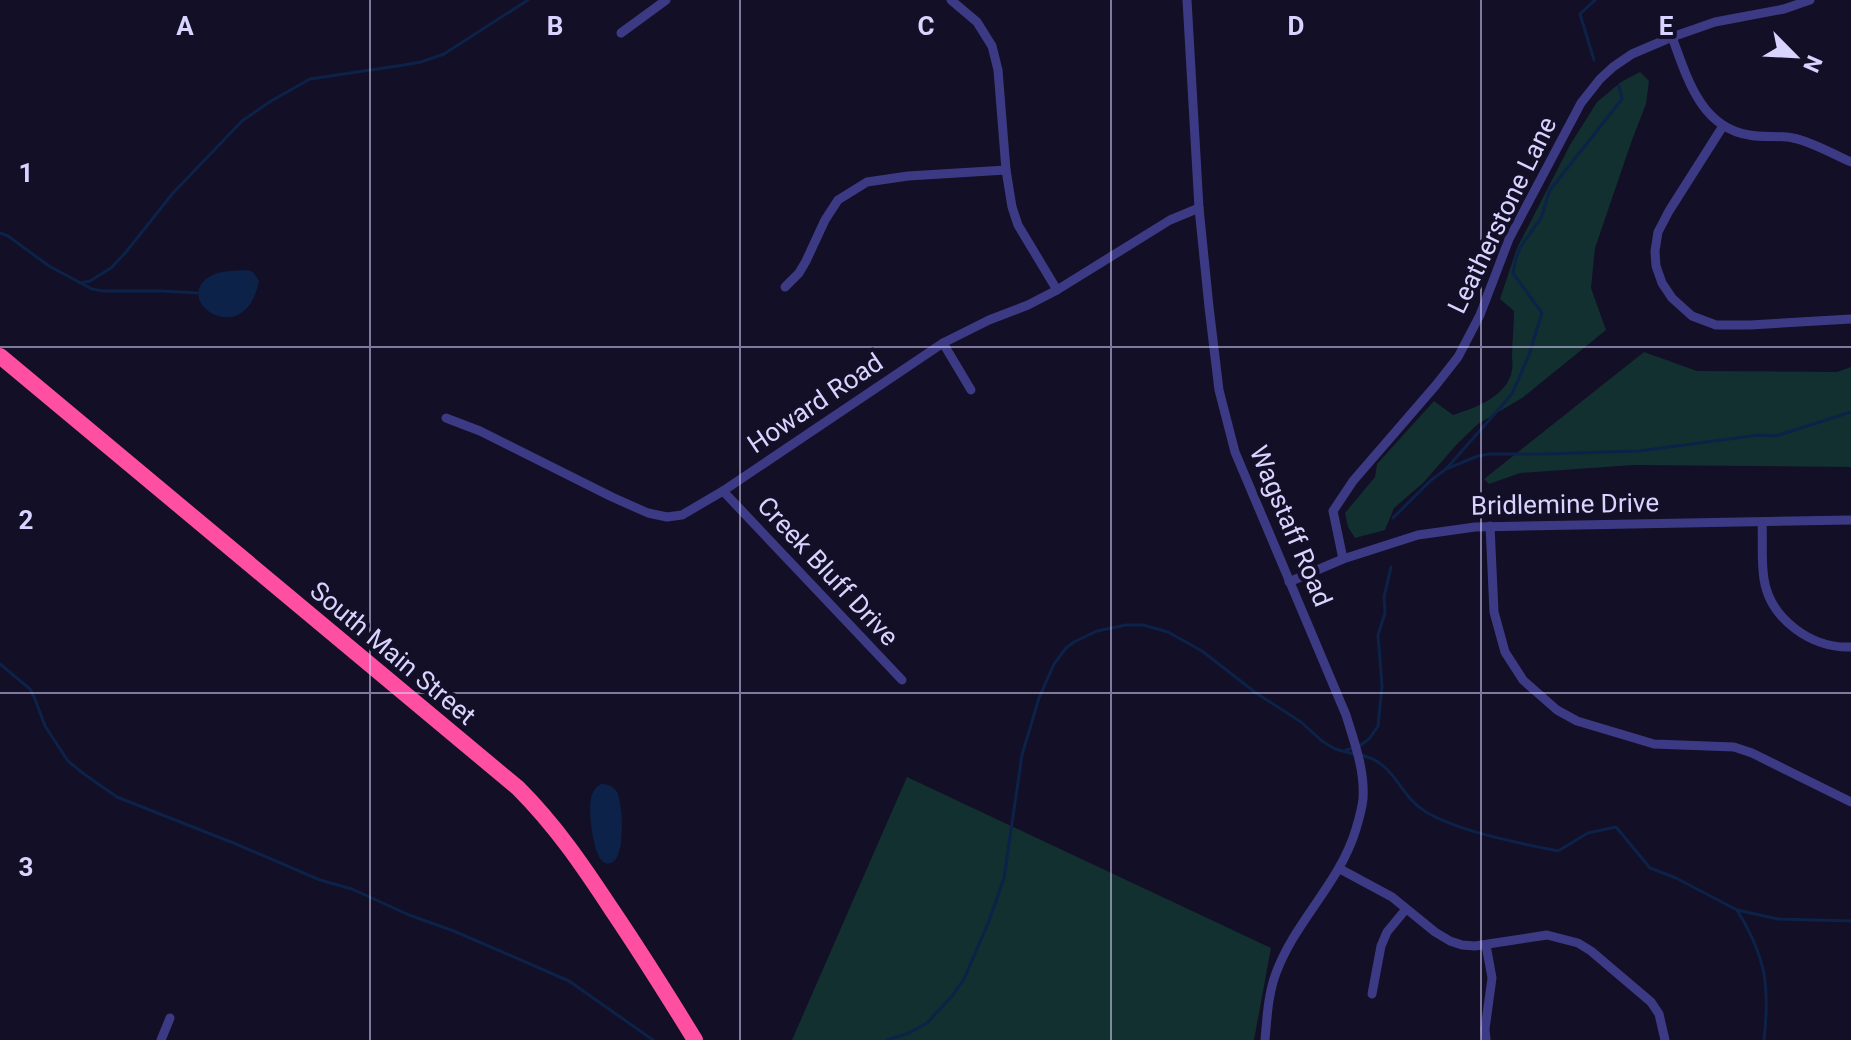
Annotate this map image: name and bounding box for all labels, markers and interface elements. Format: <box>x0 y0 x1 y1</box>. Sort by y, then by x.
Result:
text: A <box>176 11 194 41</box>
text: B <box>547 11 563 41</box>
text: C <box>917 11 935 41</box>
text: D <box>1288 11 1304 41</box>
text: E <box>1659 11 1674 41</box>
north arrow <box>1755 16 1835 96</box>
text: N <box>1798 52 1827 76</box>
street label: Leatherstone Lane <box>1441 112 1563 318</box>
text: 1 <box>19 158 33 188</box>
street label: Howard Road <box>742 347 888 459</box>
street label: Wagstaff Road <box>1244 441 1338 611</box>
street label: Bridlemine Drive <box>1471 487 1659 521</box>
street label: Creek Bluff Drive <box>751 490 905 652</box>
text: 2 <box>19 505 33 535</box>
street label: South Main Street <box>304 575 482 731</box>
text: 3 <box>19 852 33 882</box>

